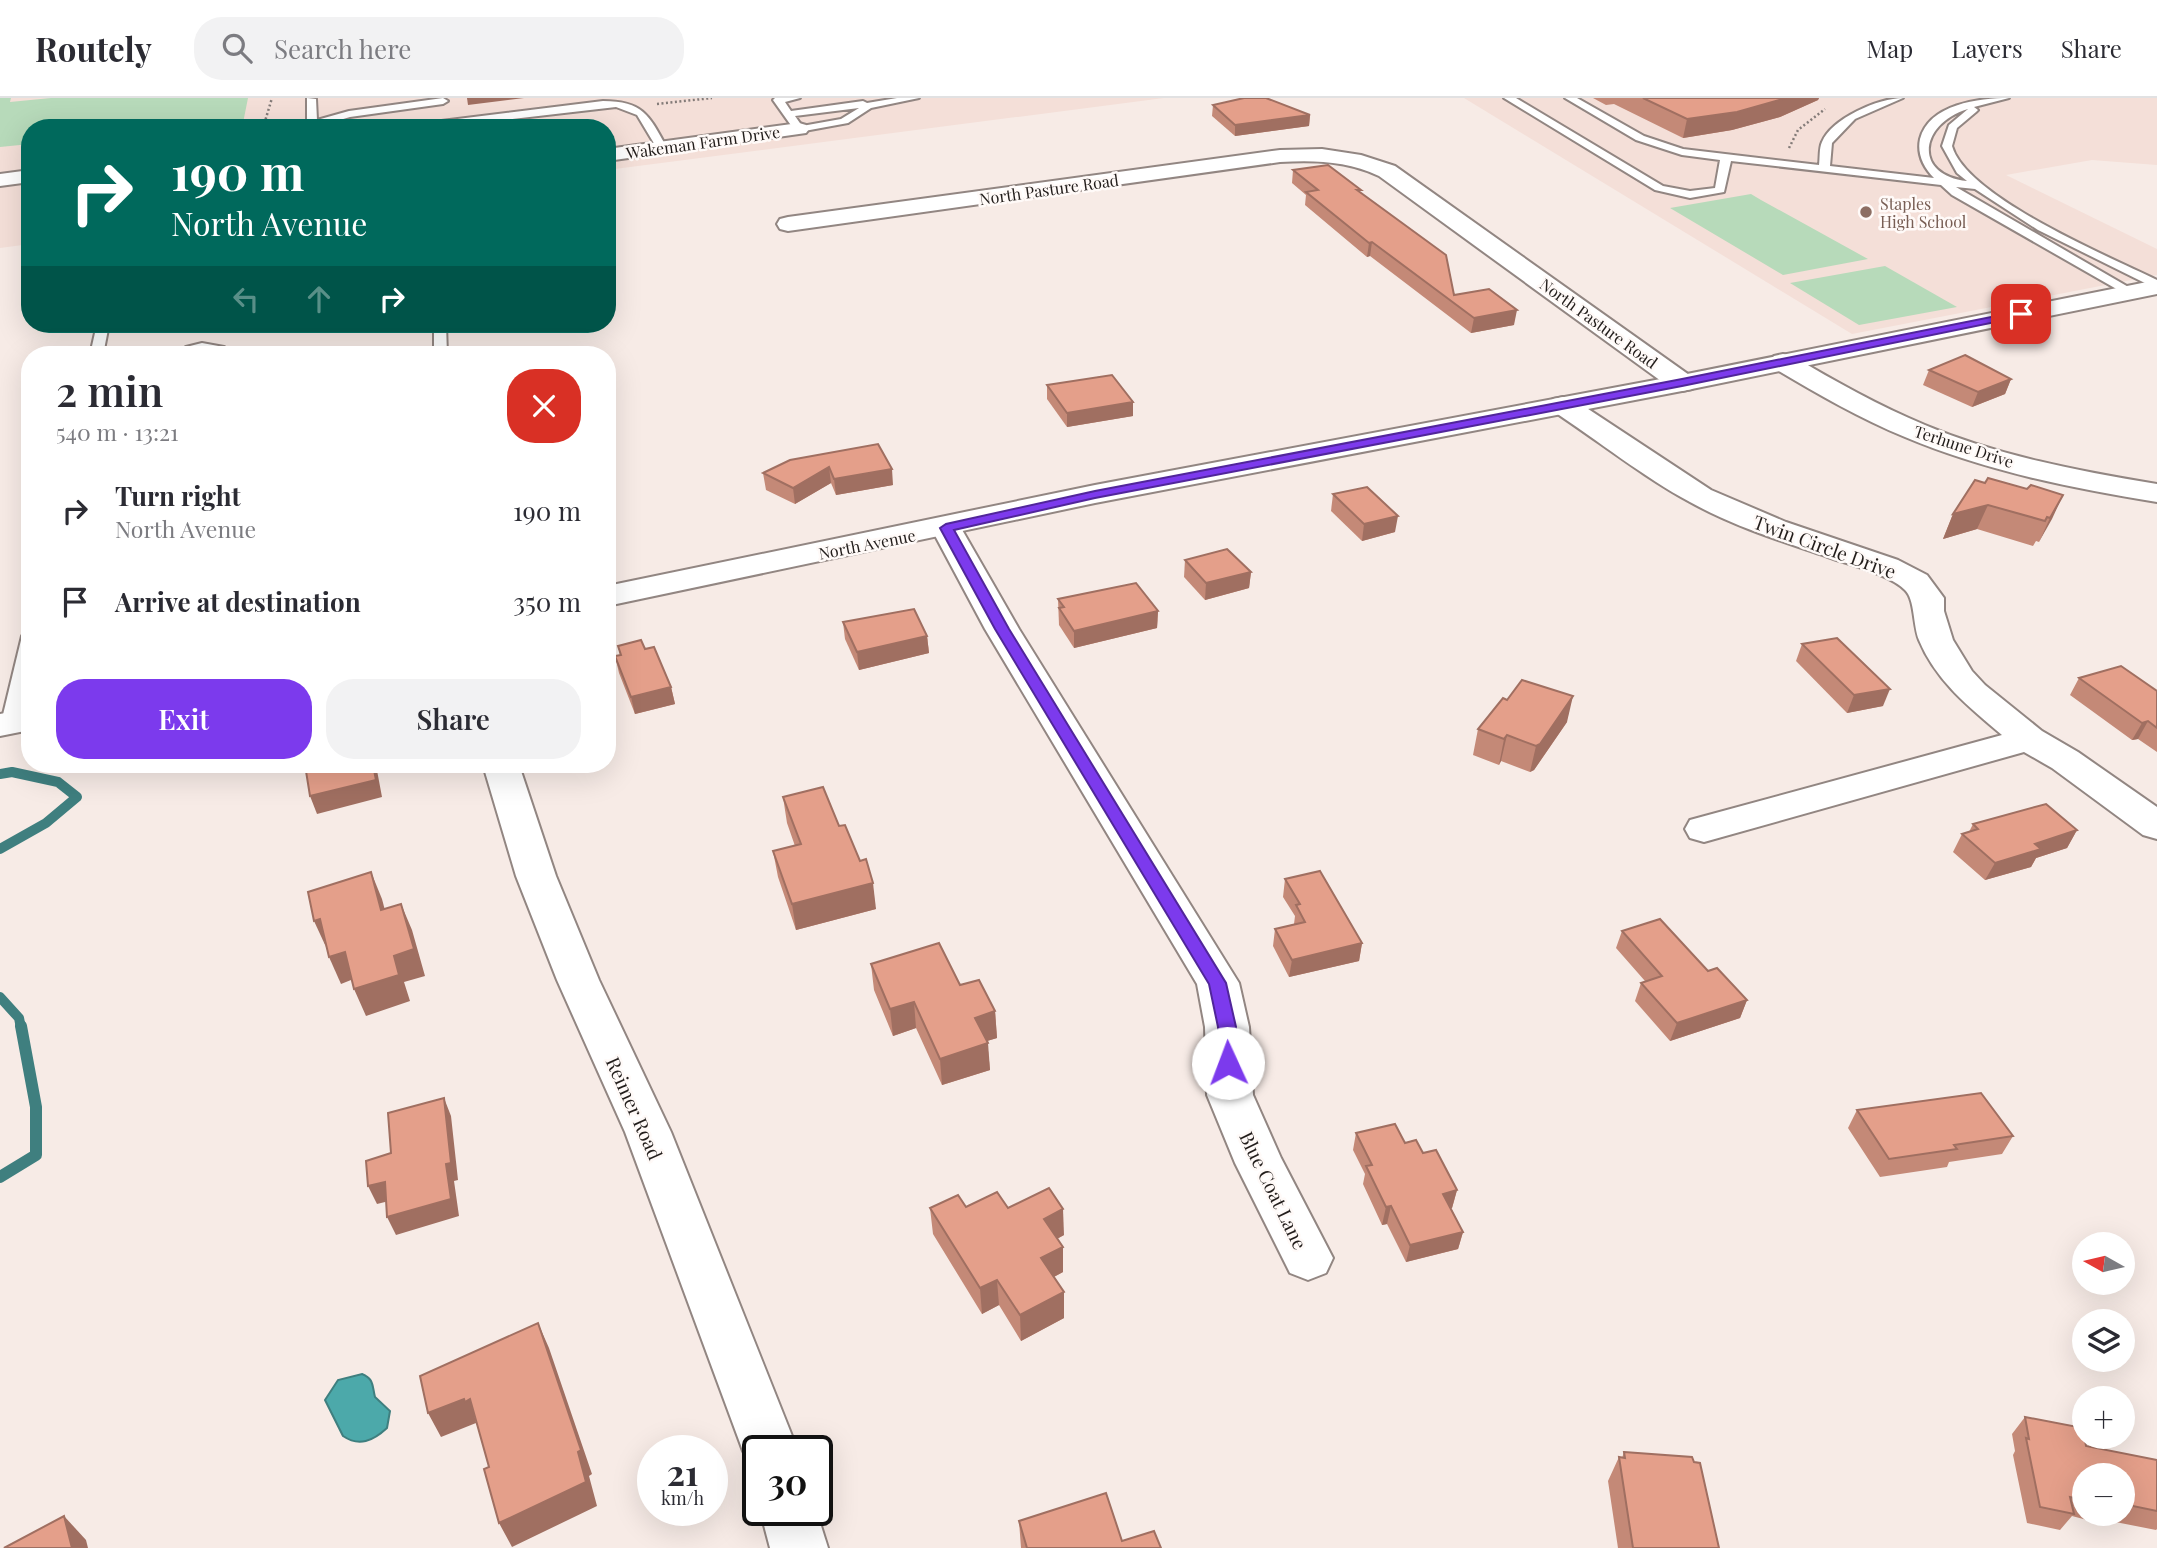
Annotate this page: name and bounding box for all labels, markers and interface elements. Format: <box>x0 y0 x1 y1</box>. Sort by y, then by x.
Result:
search box <box>194 17 684 80</box>
text: Routely <box>35 26 152 70</box>
icon: search <box>218 29 256 67</box>
text: Search here <box>274 31 411 66</box>
text: Map <box>1867 32 1913 64</box>
text: Layers <box>1951 32 2023 64</box>
text: Share <box>2061 32 2122 64</box>
street label: Wakeman Farm Drive <box>624 121 781 163</box>
text: 190 m <box>171 138 304 203</box>
icon: right <box>56 147 147 238</box>
street label: North Pasture Road <box>978 169 1120 209</box>
place label: Staples High School <box>1880 193 1967 232</box>
text: North Avenue <box>171 201 367 244</box>
marker: Staples High School <box>1858 204 1874 220</box>
street label: North Pasture Road <box>1536 273 1662 373</box>
icon: left <box>227 280 265 318</box>
icon: ahead <box>300 280 338 318</box>
icon: right <box>373 280 411 318</box>
pin <box>1991 284 2051 344</box>
icon: arrive <box>2002 295 2040 333</box>
text: 2 min <box>56 362 163 418</box>
button: close <box>507 369 581 443</box>
text: 540 m · 13:21 <box>56 416 179 447</box>
street label: Terhune Drive <box>1911 420 2017 472</box>
text: Turn right <box>115 478 241 513</box>
icon: right <box>56 492 94 530</box>
text: 190 m <box>513 493 581 528</box>
street label: Twin Circle Drive <box>1750 508 1900 584</box>
text: North Avenue <box>115 513 256 544</box>
street label: North Avenue <box>817 524 917 564</box>
icon: arrive <box>56 583 94 621</box>
text: Arrive at destination <box>115 584 361 619</box>
text: 350 m <box>513 584 581 619</box>
button: Exit <box>56 679 312 759</box>
button: Share <box>326 679 581 759</box>
position arrow <box>1191 1026 1265 1100</box>
street label: Reimer Road <box>601 1052 669 1164</box>
street label: Blue Coat Lane <box>1234 1127 1314 1253</box>
north arrow <box>2072 1232 2135 1295</box>
map controls <box>2072 1232 2135 1526</box>
button: layers <box>2072 1309 2135 1372</box>
button: + <box>2072 1386 2135 1449</box>
speed limit sign: 30 <box>742 1435 833 1526</box>
text: 21 <box>667 1448 698 1495</box>
button: − <box>2072 1463 2135 1526</box>
text: km/h <box>661 1486 704 1510</box>

